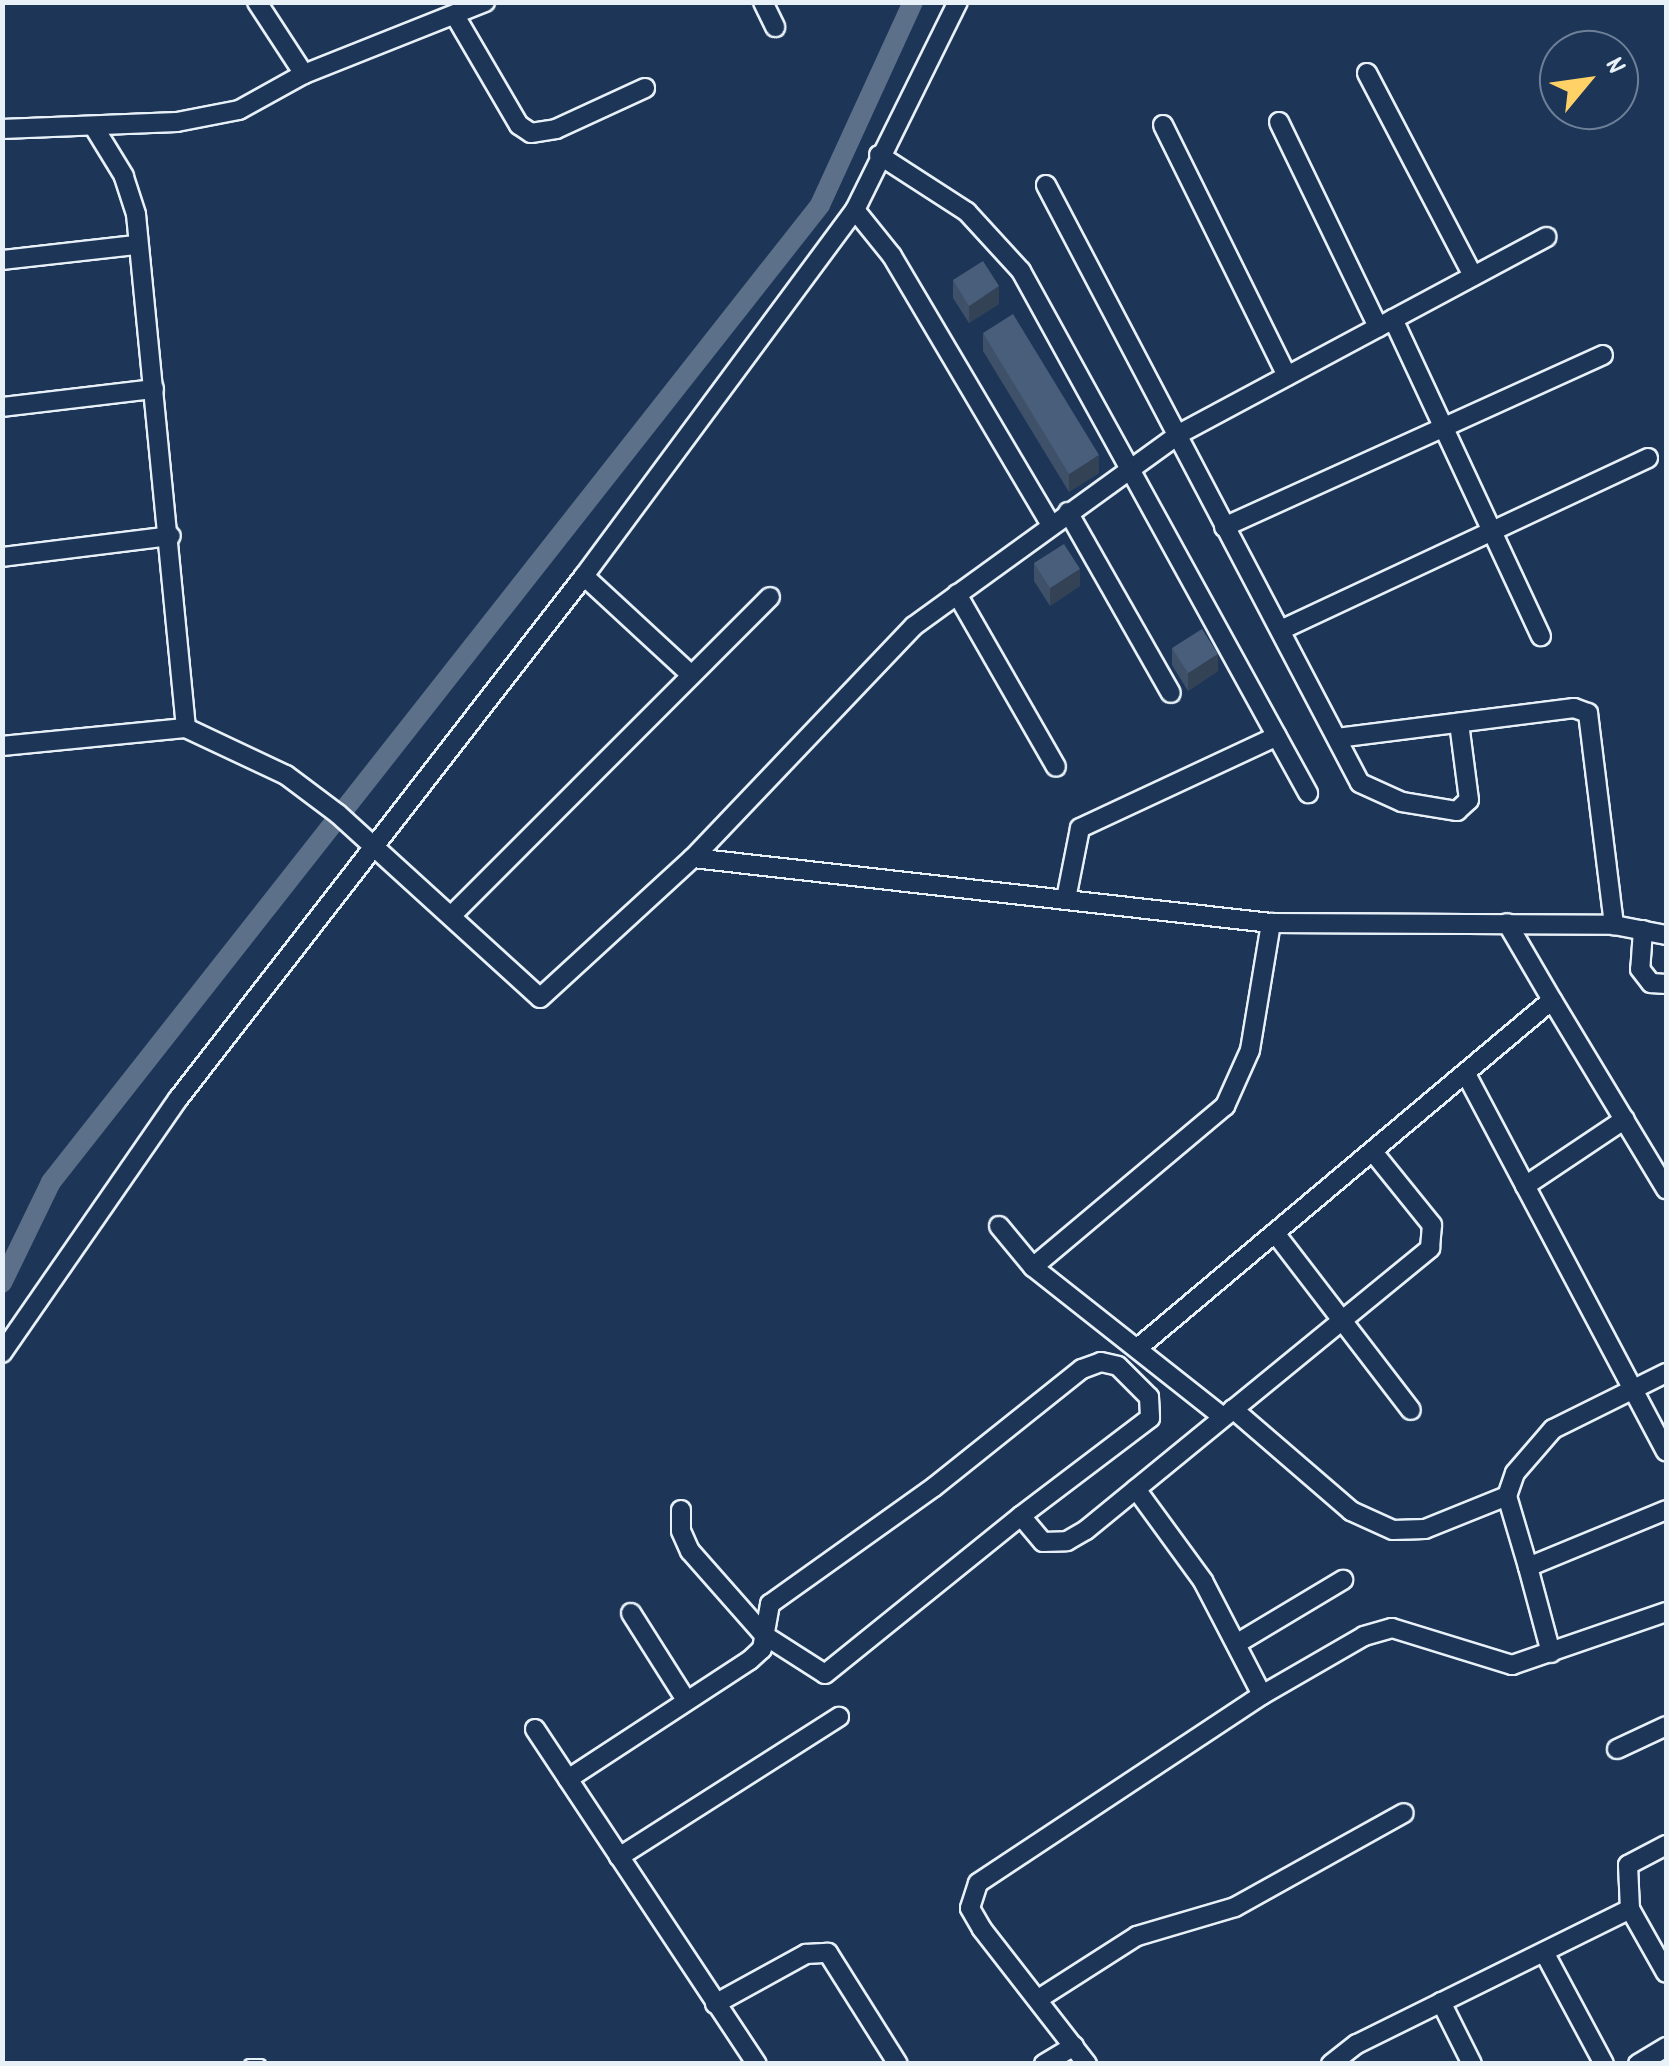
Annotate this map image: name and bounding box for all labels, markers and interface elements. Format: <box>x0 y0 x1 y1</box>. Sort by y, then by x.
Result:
north arrow <box>1539 30 1639 130</box>
text: N <box>1593 51 1634 82</box>

